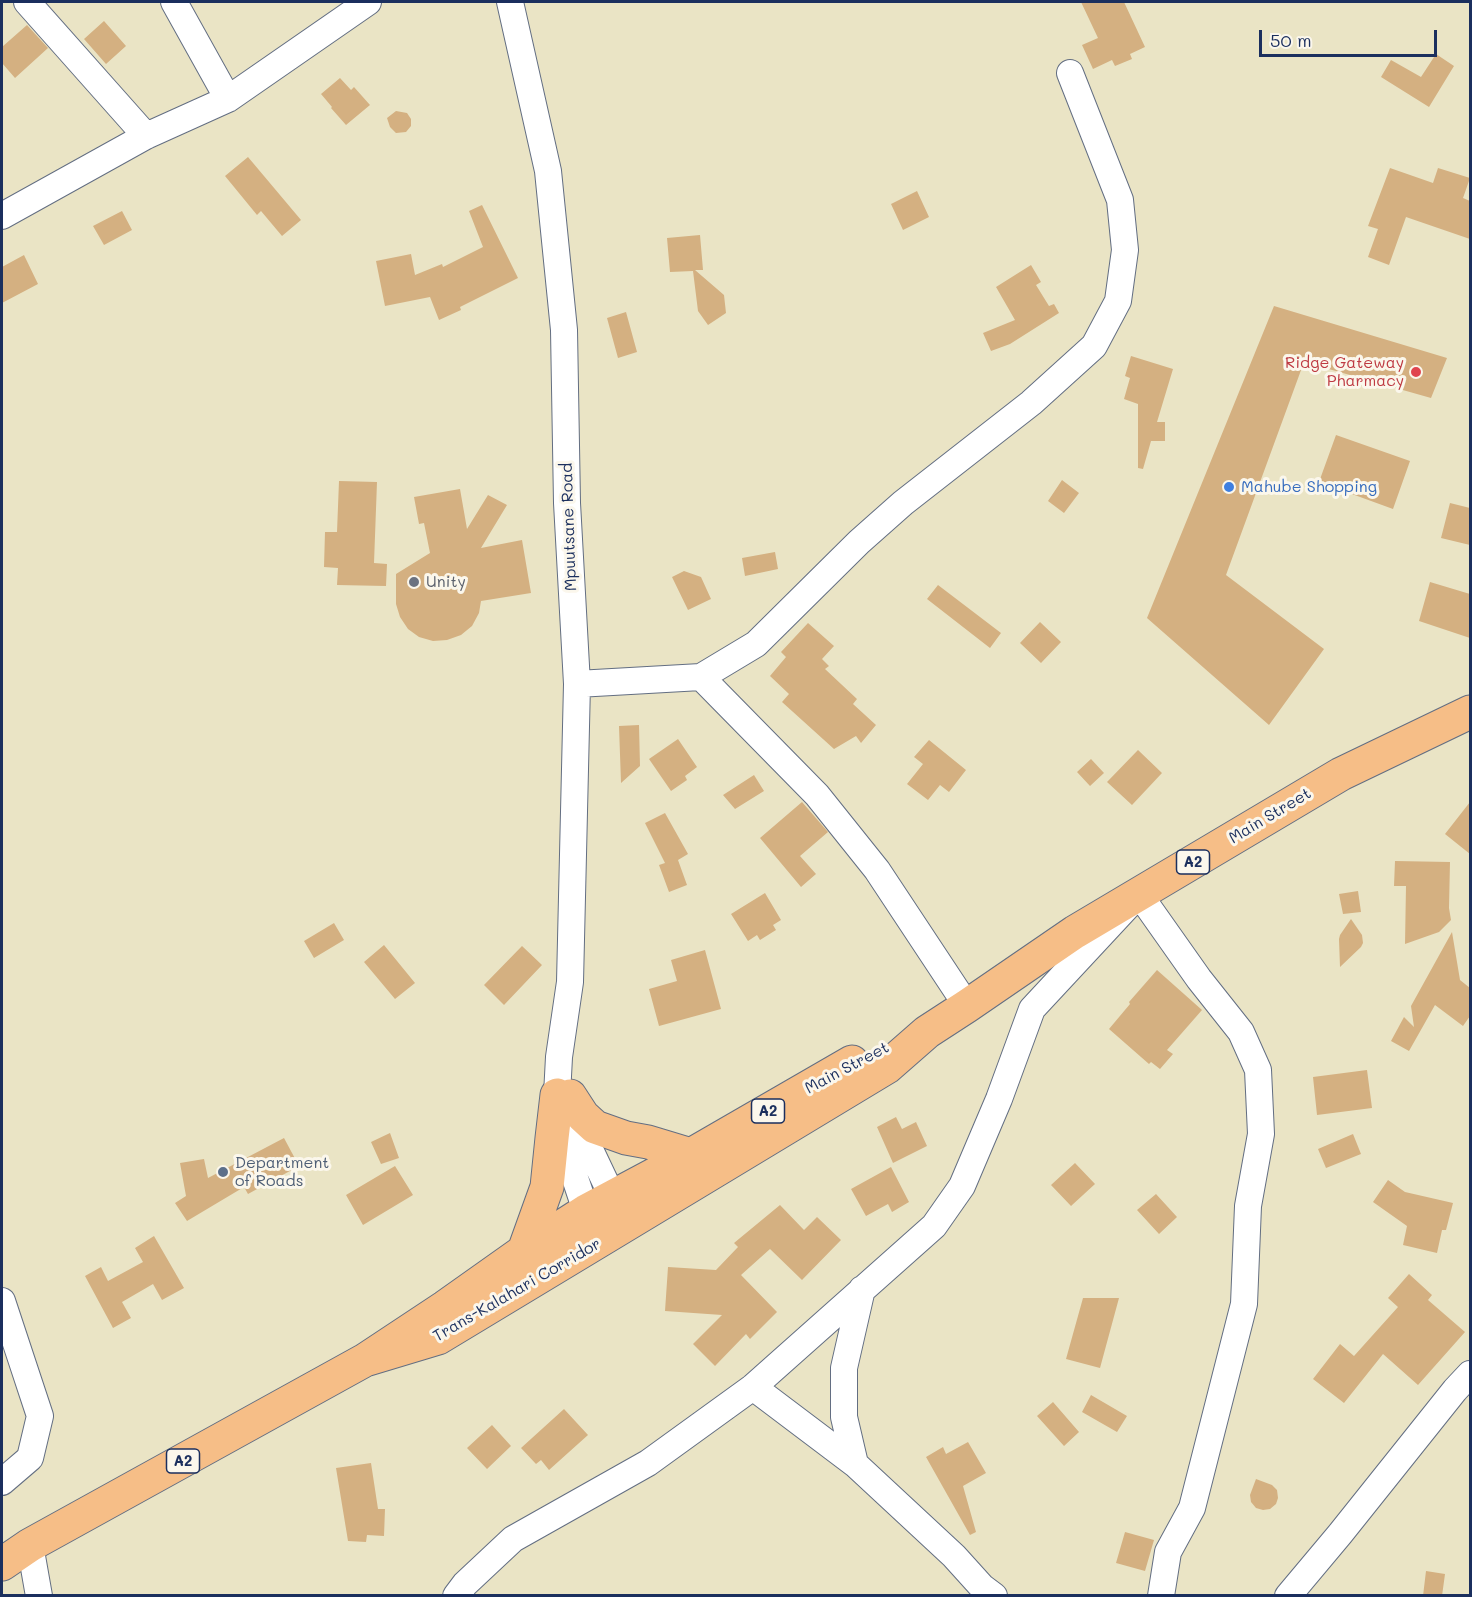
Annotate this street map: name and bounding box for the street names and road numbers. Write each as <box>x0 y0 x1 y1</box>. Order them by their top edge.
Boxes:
street label: Mpuutsane Road <box>557 462 581 592</box>
street label: Main Street <box>1225 784 1315 848</box>
road number: A2 <box>1176 850 1210 874</box>
street label: Main Street <box>802 1038 892 1098</box>
road number: A2 <box>752 1099 784 1123</box>
street label: Trans-Kalahari Corridor <box>430 1234 604 1346</box>
road number: A2 <box>166 1449 200 1473</box>

